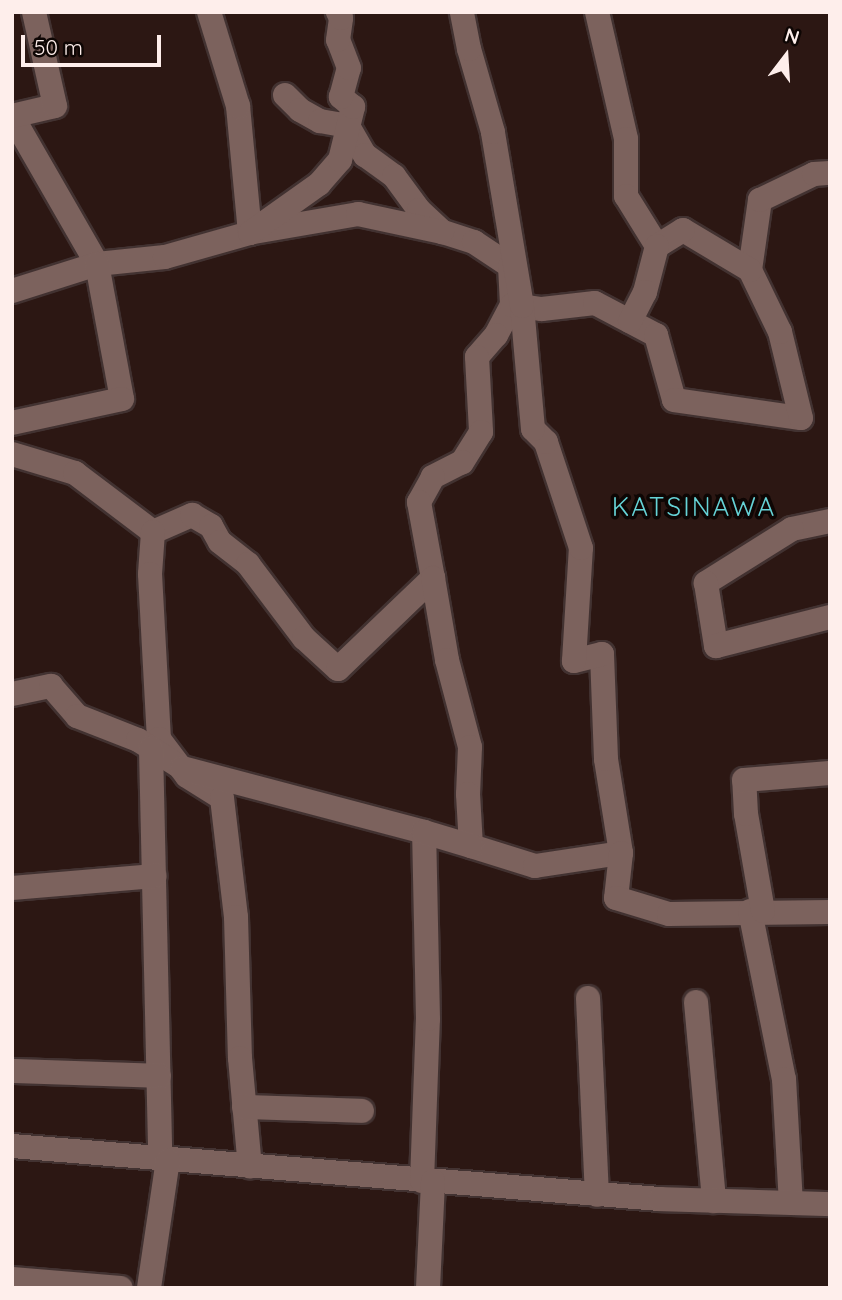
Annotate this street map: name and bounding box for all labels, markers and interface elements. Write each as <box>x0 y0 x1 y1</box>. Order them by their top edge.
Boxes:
scale bar <box>24 21 164 65</box>
north arrow <box>751 21 821 91</box>
text: N <box>782 22 802 49</box>
text: 50 m <box>34 34 83 60</box>
district label: KATSINAWA <box>613 491 775 523</box>

